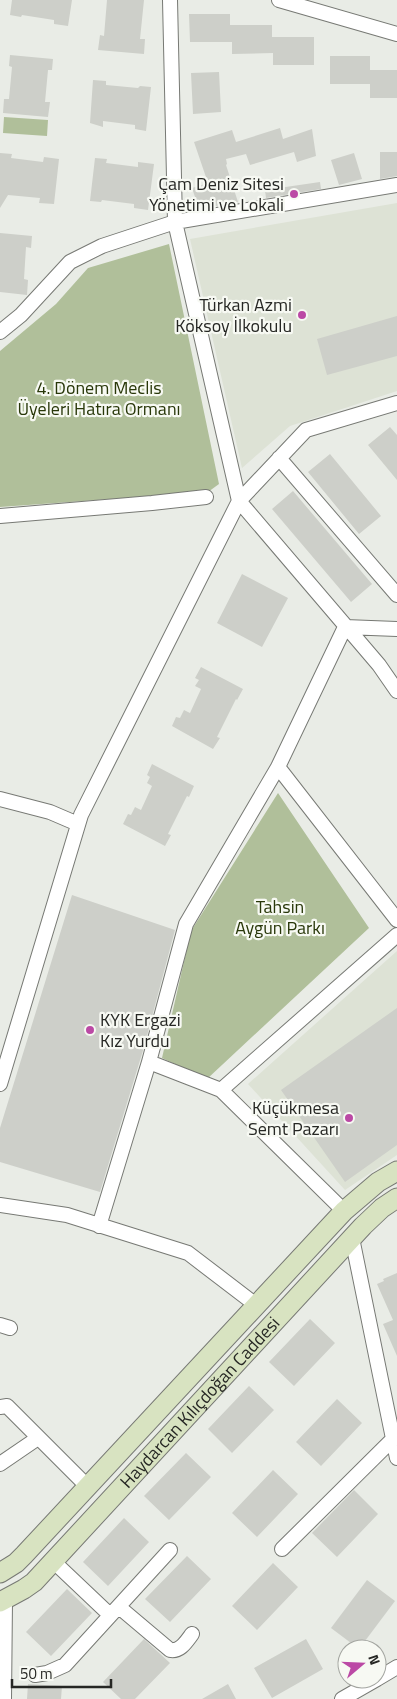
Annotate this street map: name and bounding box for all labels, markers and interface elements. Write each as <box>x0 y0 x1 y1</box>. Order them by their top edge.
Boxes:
place label: Çam Deniz Sitesi Yönetimi ve Lokali <box>149 170 284 218</box>
marker: Çam Deniz Sitesi Yönetimi ve Lokali <box>288 188 300 200</box>
place label: Türkan Azmi Köksoy İlkokulu <box>175 291 292 339</box>
marker: Türkan Azmi Köksoy İlkokulu <box>296 309 308 321</box>
park label: 4. Dönem Meclis Üyeleri Hatıra Ormanı <box>17 374 181 422</box>
park label: Tahsin Aygün Parkı <box>235 893 325 941</box>
place label: KYK Ergazi Kız Yurdu <box>100 1006 181 1054</box>
marker: KYK Ergazi Kız Yurdu <box>84 1024 96 1036</box>
place label: Küçükmesa Semt Pazarı <box>248 1094 339 1142</box>
marker: Küçükmesa Semt Pazarı <box>343 1112 355 1124</box>
street label: Haydarcan Kılıçdoğan Caddesi <box>113 1310 286 1494</box>
north arrow <box>337 1639 387 1689</box>
text: N <box>363 1652 386 1668</box>
scale bar <box>12 1656 111 1688</box>
text: 50 m <box>20 1662 53 1685</box>

